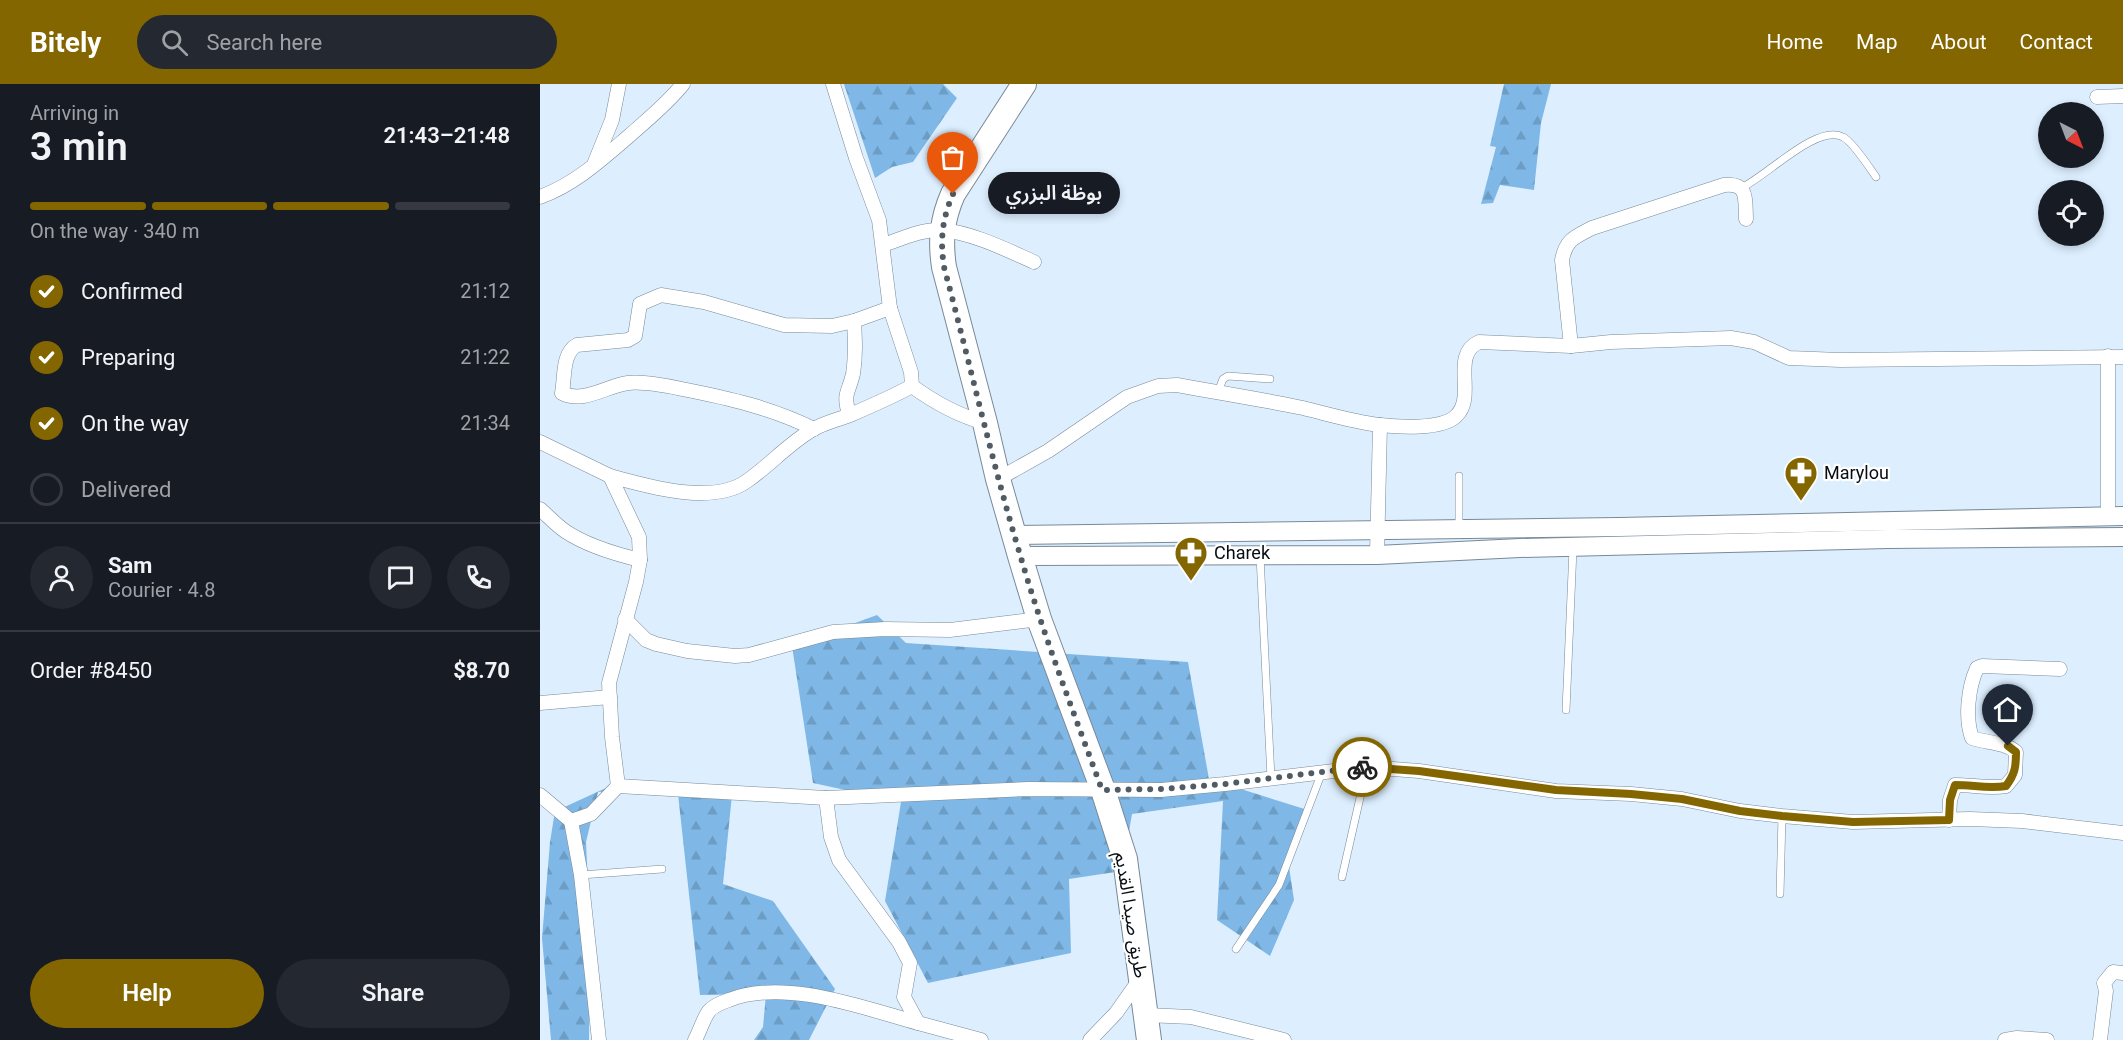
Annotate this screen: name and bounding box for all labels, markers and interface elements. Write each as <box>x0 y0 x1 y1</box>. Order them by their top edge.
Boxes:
search box <box>137 15 557 69</box>
text: Bitely <box>30 26 101 59</box>
icon: search <box>158 26 191 59</box>
text: Search here <box>206 30 322 55</box>
text: Home <box>1767 30 1823 54</box>
text: Map <box>1856 30 1898 54</box>
text: About <box>1931 30 1987 54</box>
text: Contact <box>2020 30 2093 54</box>
text: Arriving in <box>30 101 119 125</box>
north arrow <box>2038 102 2104 168</box>
map controls <box>2038 102 2104 246</box>
text: 21:43–21:48 <box>383 123 510 148</box>
text: 3 min <box>30 124 128 170</box>
pin <box>927 132 978 194</box>
icon: bag <box>936 141 969 174</box>
callout: بوظة البزري <box>989 173 1121 215</box>
button: locate <box>2038 180 2104 246</box>
text: بوظة البزري <box>1006 181 1102 205</box>
text: On the way · 340 m <box>30 219 199 243</box>
icon: check <box>30 275 63 308</box>
text: Confirmed <box>81 279 183 304</box>
text: 21:12 <box>460 279 510 303</box>
icon: check <box>30 341 63 374</box>
text: Preparing <box>81 345 175 370</box>
text: 21:22 <box>460 345 510 369</box>
icon: check <box>30 407 63 440</box>
text: On the way <box>81 411 189 436</box>
text: 21:34 <box>460 411 510 435</box>
pharmacy icon: Marylou <box>1783 455 1819 502</box>
place label: Marylou <box>1824 462 1889 483</box>
text: Delivered <box>81 477 171 502</box>
pharmacy icon: Charek <box>1173 535 1209 582</box>
place label: Charek <box>1214 542 1271 563</box>
button: person <box>30 546 93 609</box>
button: chat <box>369 546 432 609</box>
button: phone <box>447 546 510 609</box>
text: Sam <box>108 553 152 578</box>
text: Courier · 4.8 <box>108 578 215 602</box>
text: Order #8450 <box>30 658 152 683</box>
text: $8.70 <box>453 658 510 683</box>
pin <box>1982 684 2033 746</box>
icon: home <box>1991 693 2024 726</box>
courier <box>1332 737 1392 797</box>
icon: bike <box>1346 751 1379 784</box>
street label: طريق صيدا القديم <box>1108 850 1152 980</box>
button: Help <box>30 959 264 1028</box>
button: Share <box>276 959 510 1028</box>

